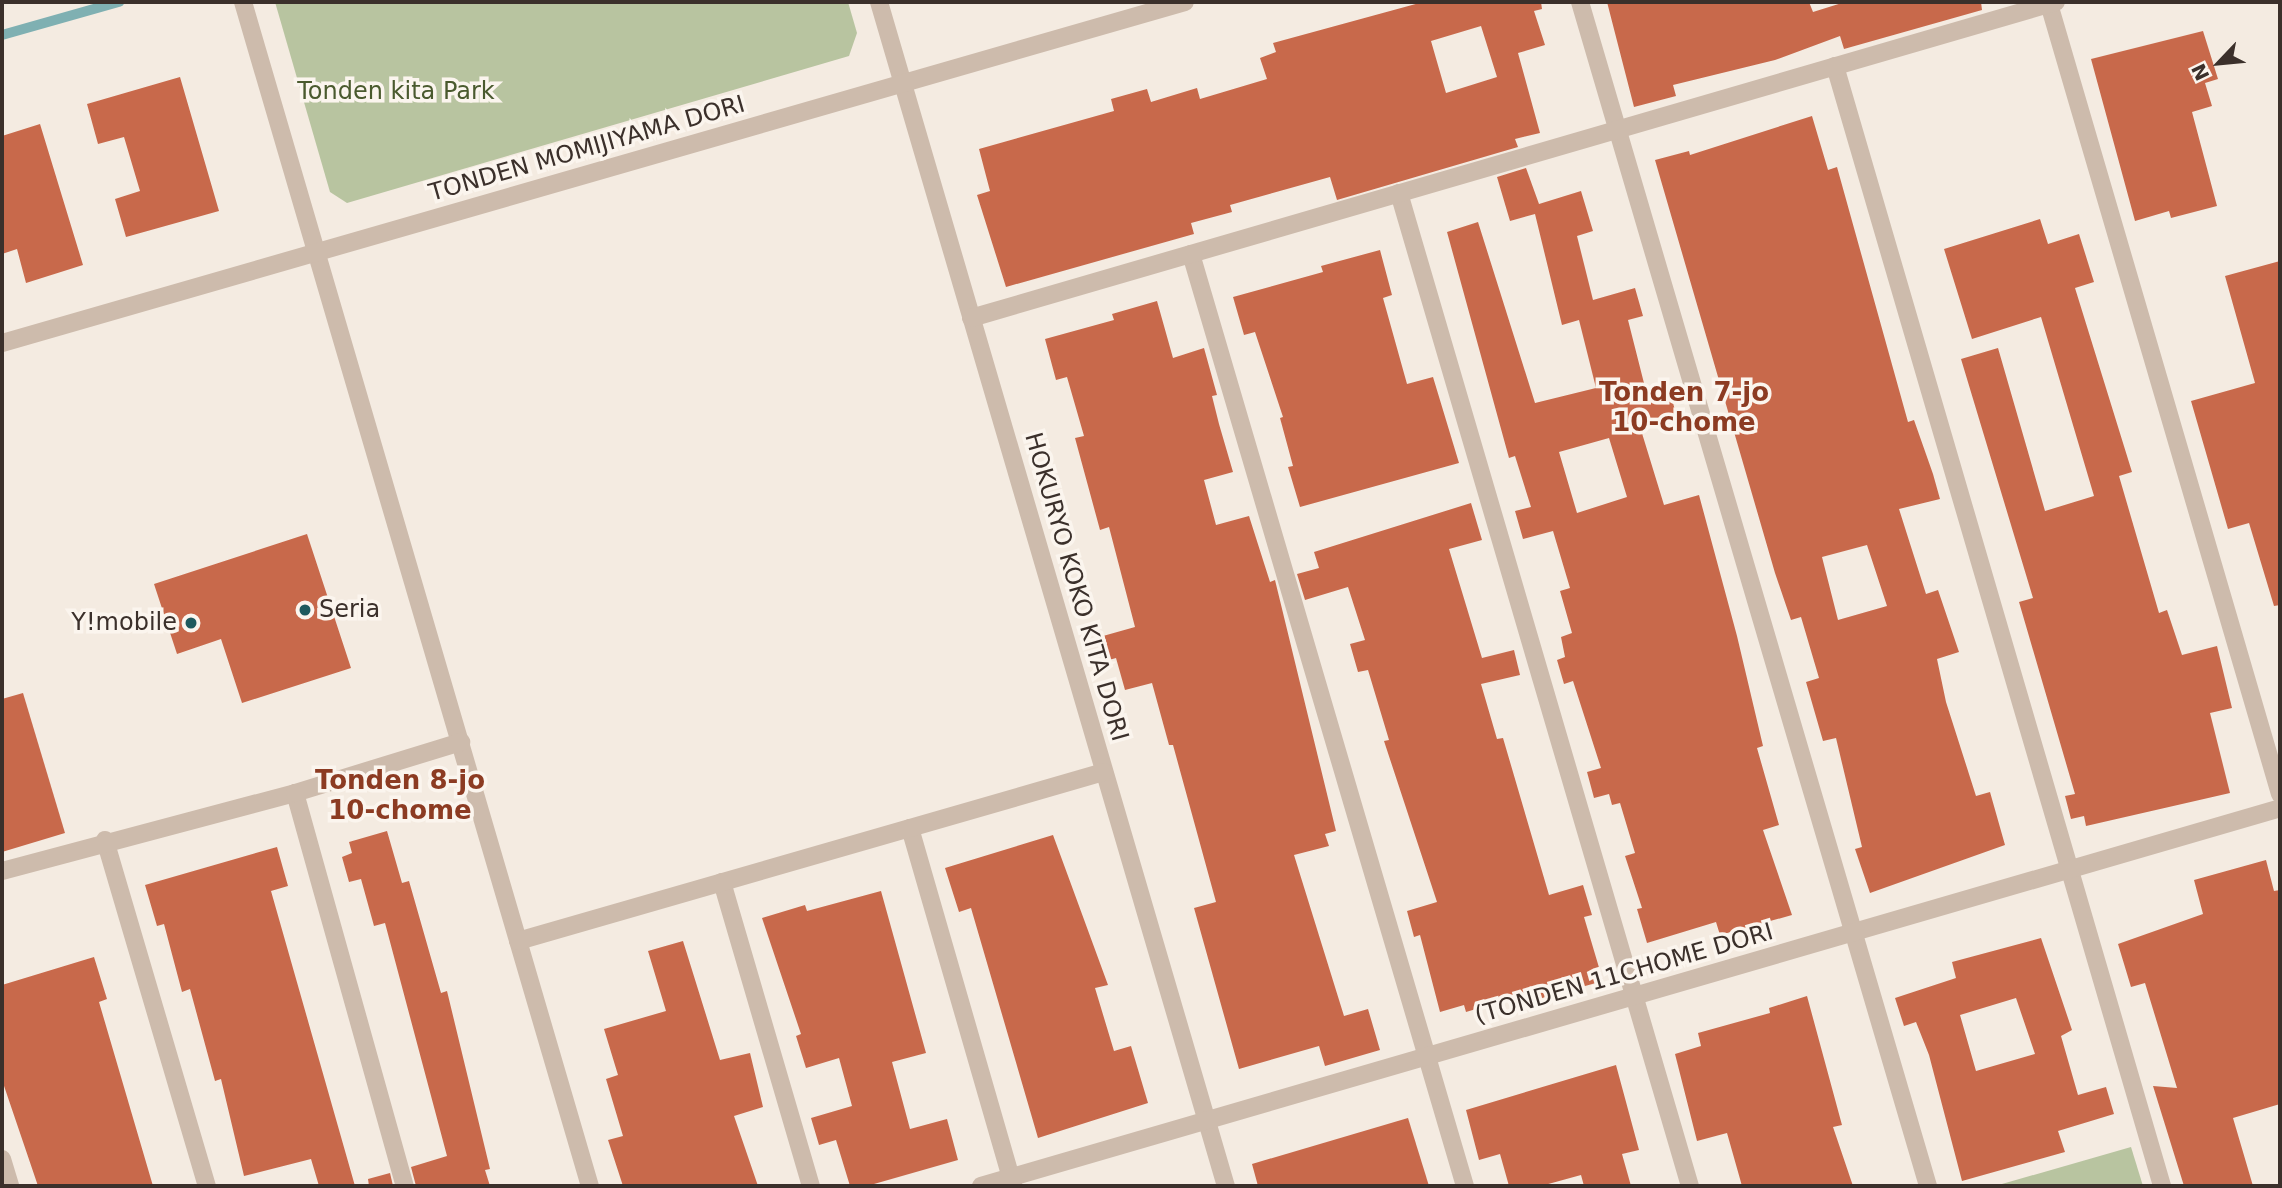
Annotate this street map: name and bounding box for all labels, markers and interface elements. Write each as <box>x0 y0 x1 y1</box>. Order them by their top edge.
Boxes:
north arrow <box>2184 28 2254 98</box>
text: N <box>2187 60 2213 84</box>
park label: Tonden kita Park <box>297 78 495 106</box>
street label: TONDEN MOMIJIYAMA DORI <box>426 90 748 208</box>
district label: Tonden 7-jo 10-chome <box>1599 377 1769 438</box>
street label: HOKURYO KOKO KITA DORI <box>1018 429 1134 745</box>
place label: Seria <box>319 596 380 624</box>
marker: Seria <box>297 602 313 618</box>
place label: Y!mobile <box>71 609 177 637</box>
marker: Y!mobile <box>183 615 199 631</box>
district label: Tonden 8-jo 10-chome <box>315 765 485 826</box>
street label: (TONDEN 11CHOME DORI <box>1472 918 1776 1030</box>

